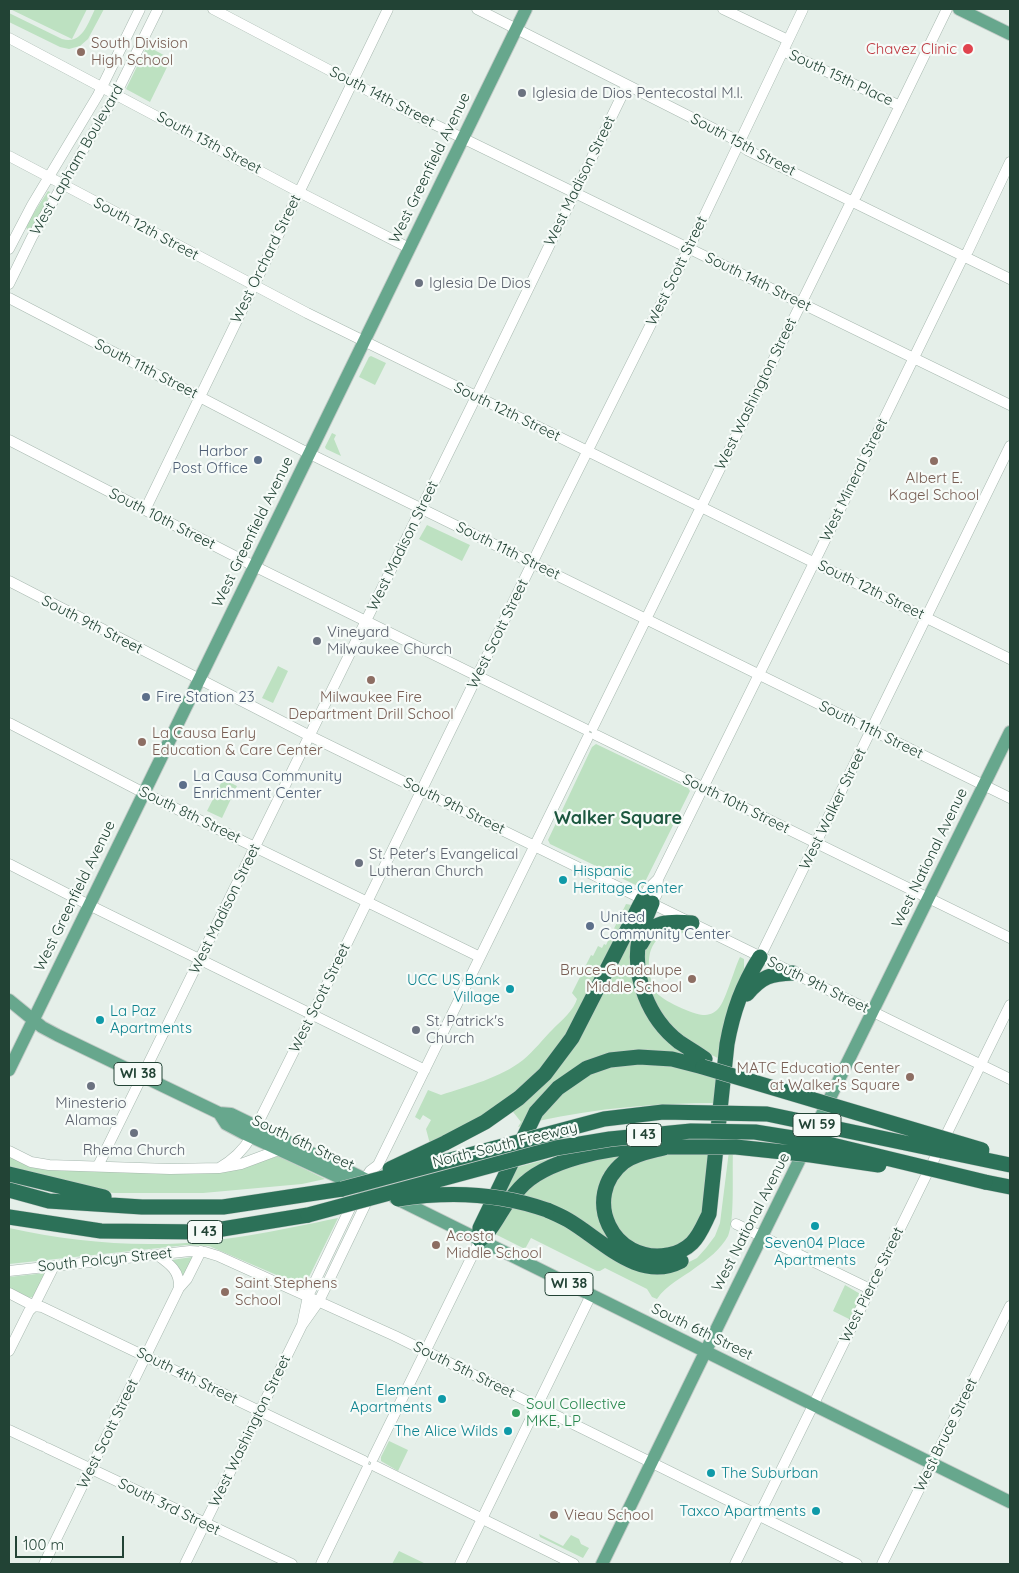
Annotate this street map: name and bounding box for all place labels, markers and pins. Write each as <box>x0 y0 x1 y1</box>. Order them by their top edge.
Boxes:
place label: South Division High School <box>91 34 188 69</box>
place label: Chavez Clinic <box>866 40 957 58</box>
marker: Chavez Clinic <box>961 42 975 56</box>
marker: South Division High School <box>75 46 87 58</box>
place label: Iglesia de Dios Pentecostal M.I. <box>532 84 743 102</box>
marker: Iglesia de Dios Pentecostal M.I. <box>516 87 528 99</box>
place label: Iglesia De Dios <box>429 274 531 292</box>
marker: Iglesia De Dios <box>413 277 425 289</box>
place label: Harbor Post Office <box>172 442 248 477</box>
marker: Harbor Post Office <box>252 454 264 466</box>
marker: Albert E. Kagel School <box>928 455 940 467</box>
place label: Albert E. Kagel School <box>889 469 979 504</box>
place label: Vineyard Milwaukee Church <box>327 623 452 658</box>
marker: Vineyard Milwaukee Church <box>311 635 323 647</box>
marker: Milwaukee Fire Department Drill School <box>365 674 377 686</box>
place label: Fire Station 23 <box>156 688 255 706</box>
place label: Milwaukee Fire Department Drill School <box>288 688 454 723</box>
marker: Fire Station 23 <box>140 691 152 703</box>
place label: La Causa Early Education & Care Center <box>152 724 323 759</box>
marker: La Causa Early Education & Care Center <box>136 736 148 748</box>
place label: La Causa Community Enrichment Center <box>193 767 342 802</box>
marker: La Causa Community Enrichment Center <box>177 779 189 791</box>
place label: St. Peter's Evangelical Lutheran Church <box>369 845 518 880</box>
marker: St. Peter's Evangelical Lutheran Church <box>353 857 365 869</box>
place label: Hispanic Heritage Center <box>573 862 683 897</box>
marker: Hispanic Heritage Center <box>557 874 569 886</box>
place label: United Community Center <box>600 908 731 943</box>
marker: United Community Center <box>584 920 596 932</box>
place label: Bruce-Guadalupe Middle School <box>560 961 682 996</box>
place label: UCC US Bank Village <box>407 971 500 1006</box>
marker: Bruce-Guadalupe Middle School <box>686 973 698 985</box>
marker: UCC US Bank Village <box>504 983 516 995</box>
place label: La Paz Apartments <box>110 1002 192 1037</box>
place label: St. Patrick's Church <box>426 1012 504 1047</box>
marker: La Paz Apartments <box>94 1014 106 1026</box>
marker: St. Patrick's Church <box>410 1024 422 1036</box>
place label: MATC Education Center at Walker's Square <box>737 1059 900 1094</box>
marker: MATC Education Center at Walker's Square <box>904 1071 916 1083</box>
marker: Minesterio Alamas <box>85 1080 97 1092</box>
place label: Minesterio Alamas <box>55 1094 127 1129</box>
marker: Rhema Church <box>128 1127 140 1139</box>
place label: Rhema Church <box>83 1141 185 1159</box>
marker: Seven04 Place Apartments <box>809 1220 821 1232</box>
place label: Acosta Middle School <box>446 1227 542 1262</box>
place label: Seven04 Place Apartments <box>765 1234 865 1269</box>
marker: Acosta Middle School <box>430 1239 442 1251</box>
place label: Saint Stephens School <box>235 1274 337 1309</box>
marker: Saint Stephens School <box>219 1286 231 1298</box>
place label: Element Apartments <box>350 1381 432 1416</box>
marker: Element Apartments <box>436 1393 448 1405</box>
place label: Soul Collective MKE, LP <box>526 1395 626 1430</box>
marker: Soul Collective MKE, LP <box>510 1407 522 1419</box>
place label: The Alice Wilds <box>394 1422 498 1440</box>
marker: The Alice Wilds <box>502 1425 514 1437</box>
place label: The Suburban <box>721 1464 818 1482</box>
marker: The Suburban <box>705 1467 717 1479</box>
place label: Taxco Apartments <box>679 1502 806 1520</box>
marker: Taxco Apartments <box>810 1505 822 1517</box>
place label: Vieau School <box>564 1506 654 1524</box>
marker: Vieau School <box>548 1509 560 1521</box>

